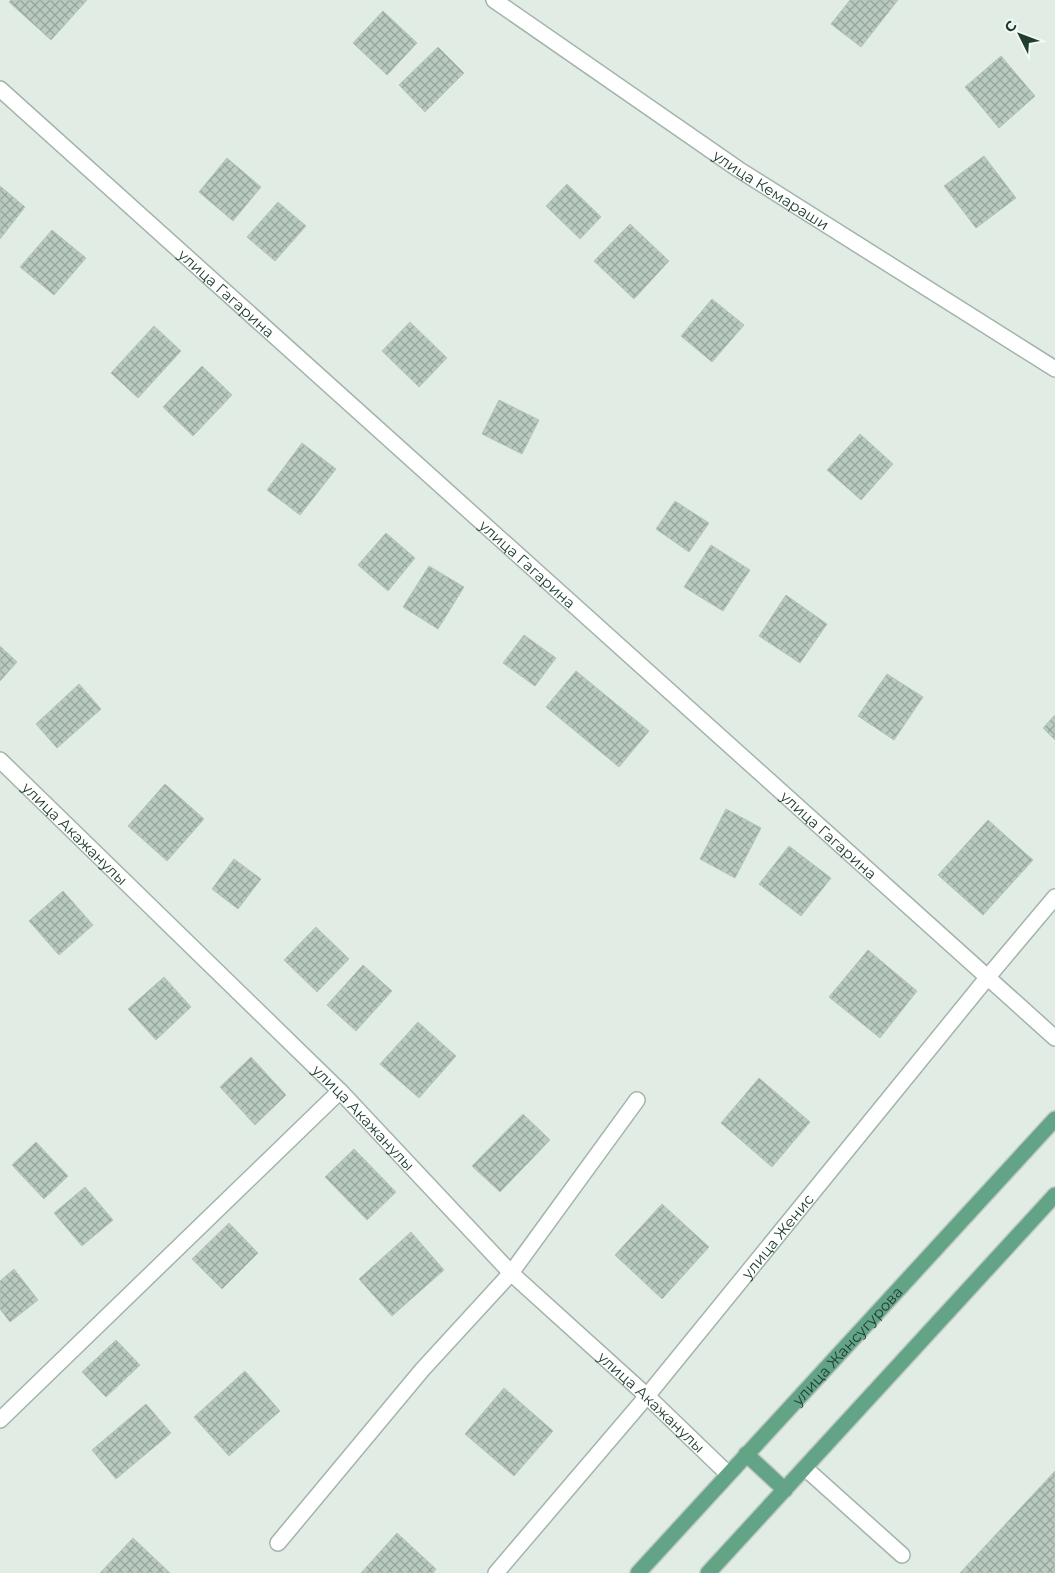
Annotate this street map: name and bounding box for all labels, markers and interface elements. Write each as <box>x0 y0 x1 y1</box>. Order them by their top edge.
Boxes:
north arrow <box>995 10 1045 60</box>
text: С <box>1000 16 1020 36</box>
street label: улица Кемараши <box>709 145 833 234</box>
street label: улица Гагарина <box>174 244 279 341</box>
street label: улица Гагарина <box>475 515 580 612</box>
street label: улица Акажанулы <box>18 777 132 889</box>
street label: улица Гагарина <box>776 786 881 883</box>
street label: улица Акажанулы <box>308 1060 419 1174</box>
street label: улица Женис <box>736 1190 817 1283</box>
street label: улица Жансугурова <box>787 1282 906 1410</box>
street label: улица Акажанулы <box>594 1346 709 1456</box>

